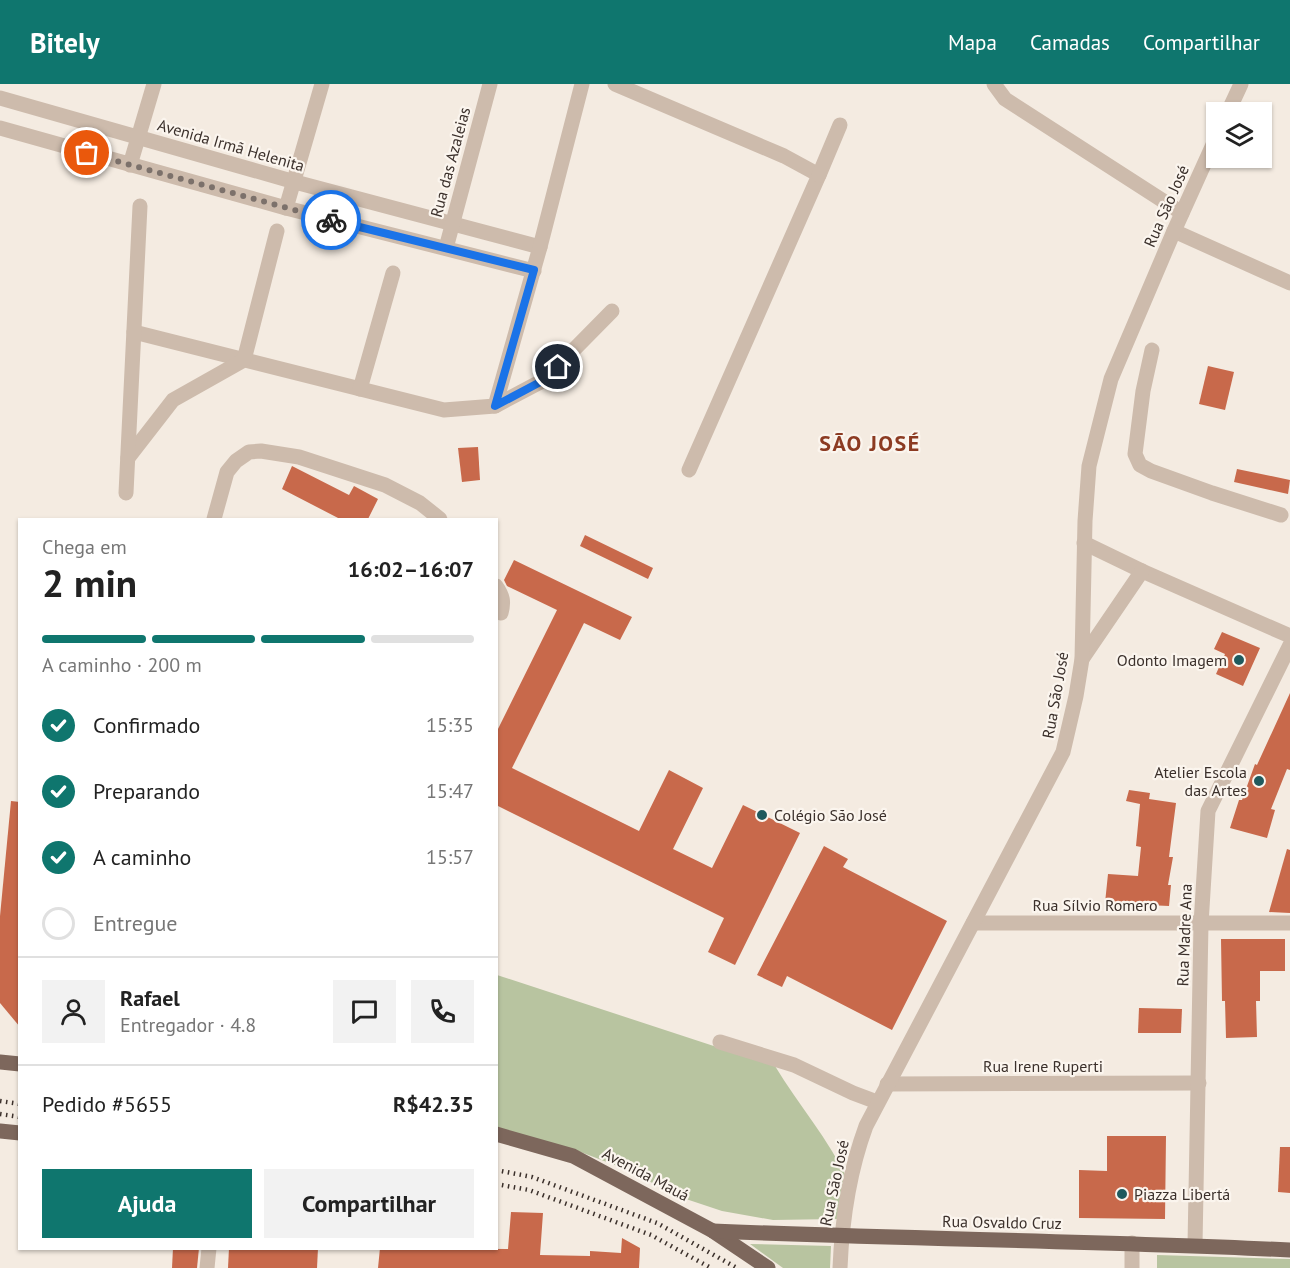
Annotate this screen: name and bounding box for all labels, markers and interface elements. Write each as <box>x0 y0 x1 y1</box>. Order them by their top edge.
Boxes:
text: Bitely <box>30 24 100 61</box>
text: Mapa <box>948 29 997 56</box>
text: Camadas <box>1030 29 1110 56</box>
text: Compartilhar <box>1143 29 1260 56</box>
map controls <box>1206 102 1272 168</box>
button: layers <box>1206 102 1272 168</box>
street label: Rua das Azaleias <box>426 105 474 219</box>
street label: Avenida Irmã Helenita <box>155 114 307 176</box>
pin <box>61 127 112 178</box>
icon: bag <box>70 136 103 169</box>
street label: Rua São José <box>1139 162 1193 250</box>
courier <box>301 190 361 250</box>
icon: bike <box>315 204 348 237</box>
pin <box>532 341 583 392</box>
icon: home <box>541 350 574 383</box>
district label: SÃO JOSÉ <box>819 429 921 457</box>
text: Chega em <box>42 534 127 560</box>
text: 16:02–16:07 <box>348 555 474 583</box>
text: 2 min <box>42 557 137 608</box>
street label: Rua São José <box>1038 650 1072 740</box>
place label: Odonto Imagem <box>1117 650 1227 670</box>
text: A caminho · 200 m <box>42 652 202 678</box>
marker: Odonto Imagem <box>1232 653 1246 667</box>
icon: check <box>42 709 75 742</box>
text: Confirmado <box>93 711 200 739</box>
text: 15:35 <box>426 712 474 738</box>
place label: Atelier Escola das Artes <box>1154 762 1247 800</box>
marker: Atelier Escola das Artes <box>1252 774 1266 788</box>
icon: check <box>42 775 75 808</box>
text: Preparando <box>93 777 200 805</box>
text: 15:47 <box>426 778 474 804</box>
place label: Colégio São José <box>774 805 887 825</box>
marker: Colégio São José <box>755 808 769 822</box>
icon: check <box>42 841 75 874</box>
text: A caminho <box>93 843 191 871</box>
text: 15:57 <box>426 844 474 870</box>
street label: Rua Madre Ana <box>1172 883 1196 987</box>
street label: Rua Sílvio Romero <box>1033 895 1157 915</box>
text: Entregue <box>93 909 178 937</box>
button: person <box>42 980 105 1043</box>
button: chat <box>333 980 396 1043</box>
button: phone <box>411 980 474 1043</box>
text: Rafael <box>120 984 180 1012</box>
text: Entregador · 4.8 <box>120 1012 256 1038</box>
street label: Rua Irene Ruperti <box>983 1056 1103 1076</box>
text: Pedido #5655 <box>42 1090 172 1118</box>
text: R$42.35 <box>393 1090 474 1118</box>
street label: Rua São José <box>815 1138 853 1228</box>
street label: Avenida Mauá <box>599 1143 693 1205</box>
button: Ajuda <box>42 1169 252 1238</box>
button: Compartilhar <box>264 1169 474 1238</box>
place label: Piazza Libertá <box>1134 1184 1230 1204</box>
marker: Piazza Libertá <box>1115 1187 1129 1201</box>
street label: Rua Osvaldo Cruz <box>942 1211 1062 1233</box>

